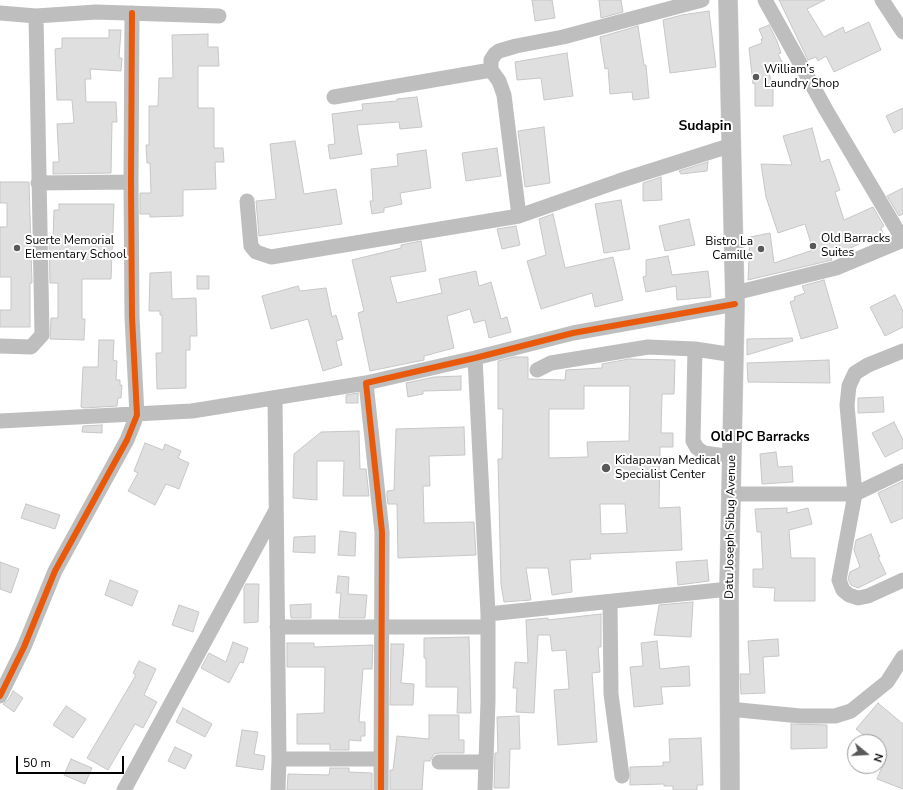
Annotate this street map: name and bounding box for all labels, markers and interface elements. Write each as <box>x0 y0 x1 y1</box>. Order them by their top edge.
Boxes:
place label: William’s Laundry Shop <box>764 63 839 91</box>
marker: William’s Laundry Shop <box>751 72 761 82</box>
district label: Sudapin <box>678 119 732 135</box>
place label: Old Barracks Suites <box>821 232 890 260</box>
place label: Suerte Memorial Elementary School <box>25 234 126 262</box>
place label: Bistro La Camille <box>705 235 753 263</box>
marker: Old Barracks Suites <box>808 241 818 251</box>
marker: Suerte Memorial Elementary School <box>12 243 22 253</box>
marker: Bistro La Camille <box>756 244 766 254</box>
district label: Old PC Barracks <box>711 430 809 446</box>
place label: Kidapawan Medical Specialist Center <box>615 454 720 482</box>
street label: Datu Joseph Sibug Avenue <box>723 455 739 599</box>
marker: Kidapawan Medical Specialist Center <box>600 462 612 474</box>
north arrow <box>847 734 887 774</box>
scale bar <box>18 748 126 774</box>
text: N <box>870 751 886 764</box>
text: 50 m <box>23 755 51 771</box>

